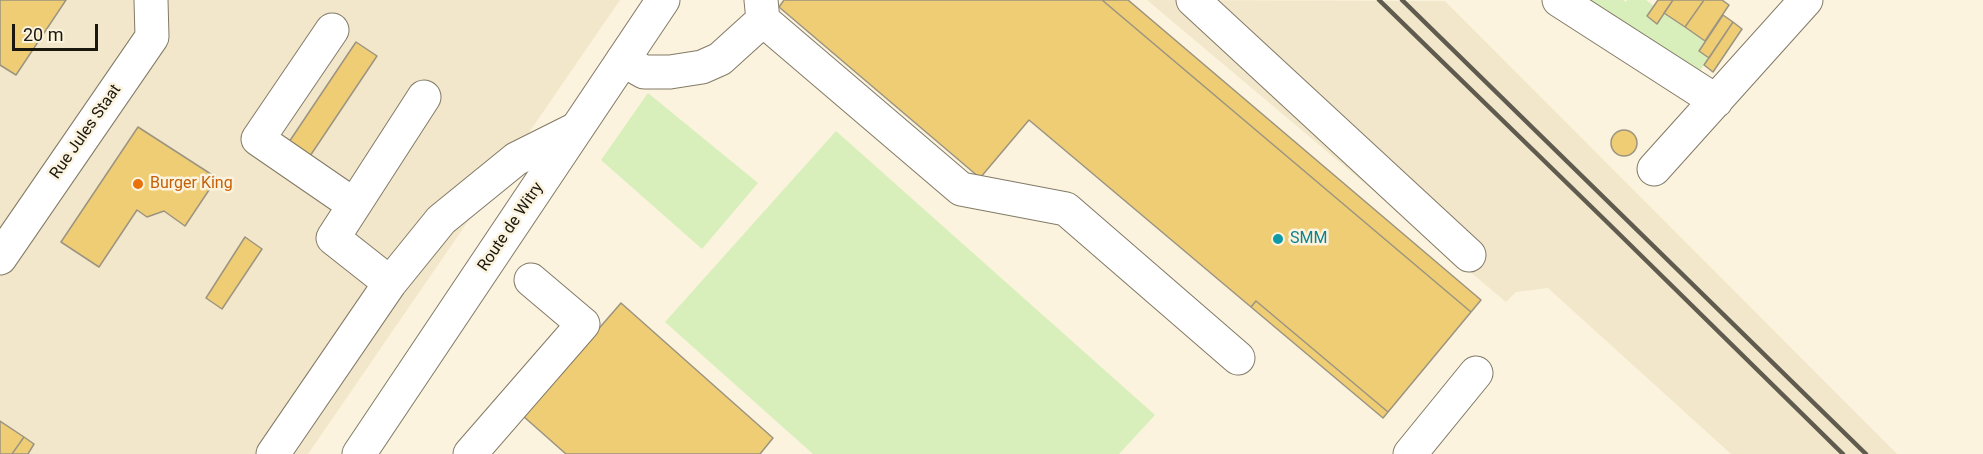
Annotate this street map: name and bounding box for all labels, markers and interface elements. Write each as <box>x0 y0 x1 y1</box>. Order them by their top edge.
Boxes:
scale bar <box>15 12 100 50</box>
text: 20 m <box>23 24 63 45</box>
street label: Rue Jules Staat <box>46 81 126 183</box>
place label: Burger King <box>150 174 233 194</box>
marker: Burger King <box>131 177 145 191</box>
street label: Route de Witry <box>474 179 548 275</box>
place label: SMM <box>1290 229 1327 249</box>
marker: SMM <box>1271 232 1285 246</box>

